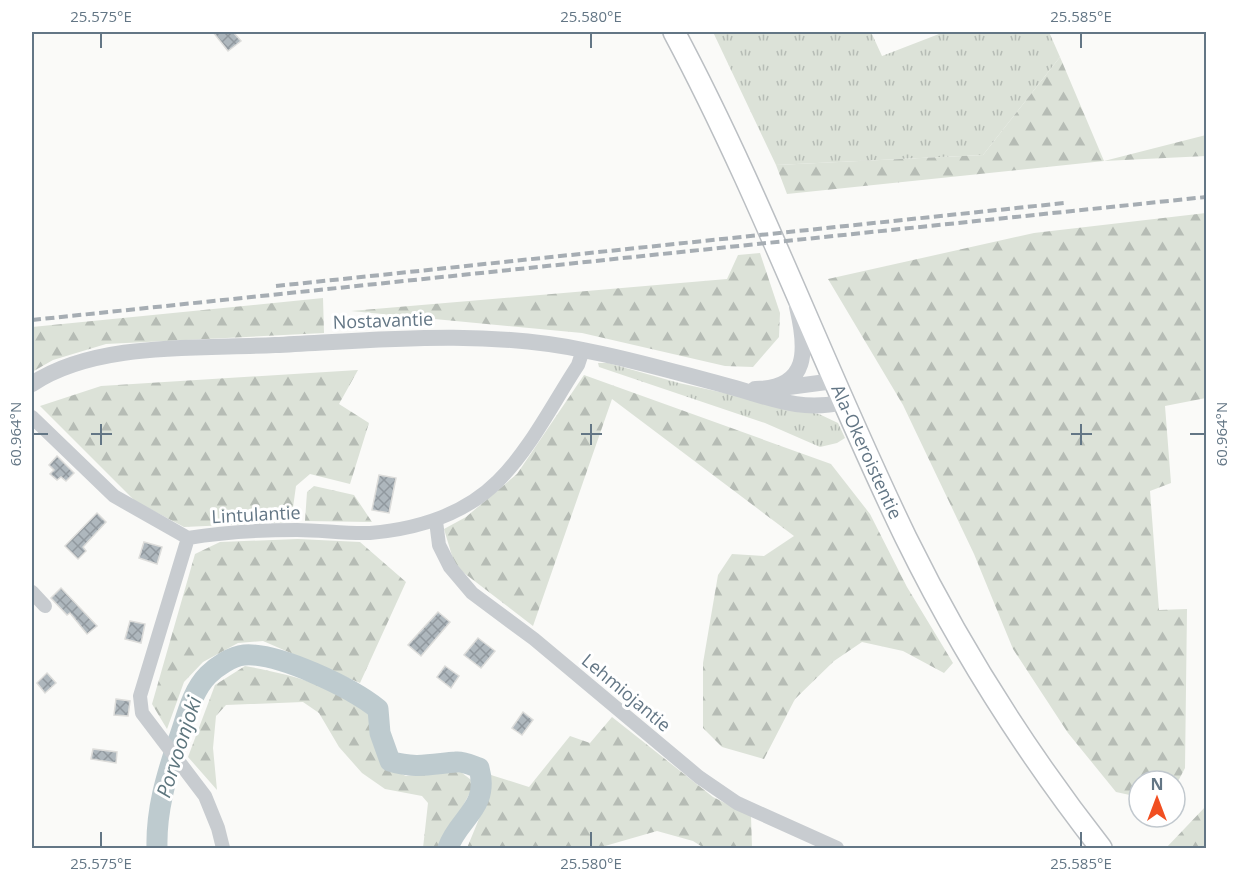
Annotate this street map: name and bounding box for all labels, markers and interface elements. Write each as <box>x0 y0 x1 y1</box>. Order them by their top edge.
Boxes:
text: 25.575°E <box>70 6 132 26</box>
text: 25.580°E <box>560 6 622 26</box>
text: 25.585°E <box>1050 6 1112 26</box>
street label: Nostavantie <box>332 306 434 334</box>
street label: Ala-Okeroistentie <box>826 380 908 523</box>
text: 60.964°N <box>5 402 25 466</box>
text: 60.964°N <box>1211 402 1231 466</box>
street label: Lintulantie <box>211 500 301 528</box>
street label: Lehmiojantie <box>577 648 676 737</box>
water label: Porvoonjoki <box>149 692 208 801</box>
north arrow <box>1127 769 1187 829</box>
text: N <box>1150 773 1164 795</box>
text: 25.575°E <box>70 853 132 873</box>
text: 25.580°E <box>560 853 622 873</box>
text: 25.585°E <box>1050 853 1112 873</box>

